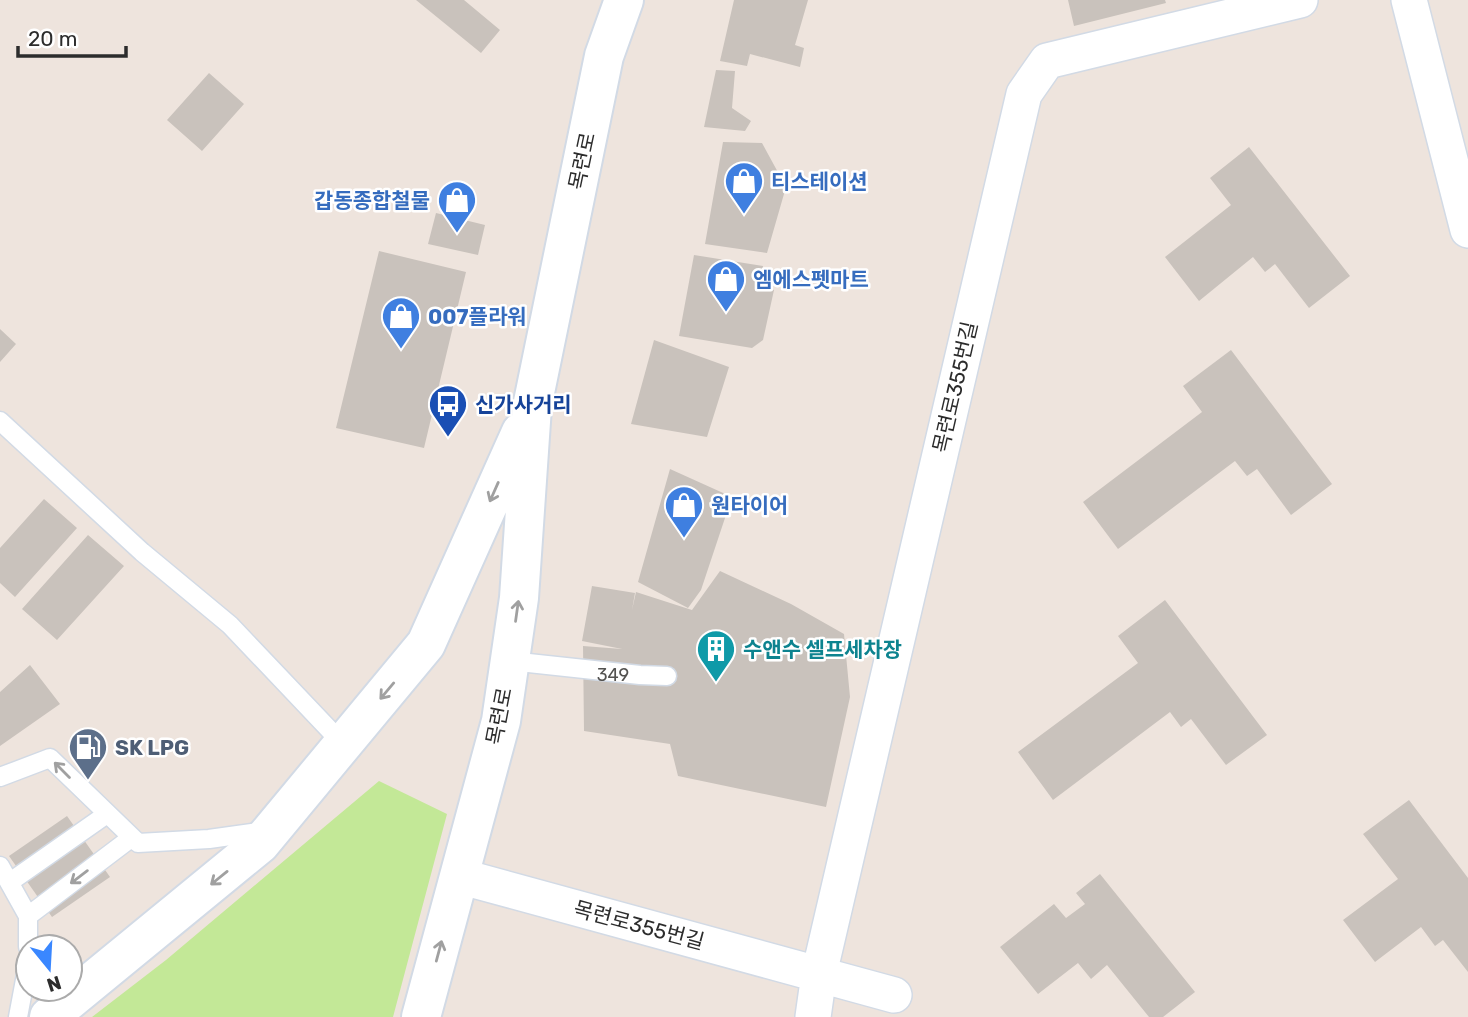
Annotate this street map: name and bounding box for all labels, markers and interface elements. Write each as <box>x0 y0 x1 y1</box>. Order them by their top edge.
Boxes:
scale bar <box>18 14 126 58</box>
text: 20 m <box>28 26 77 51</box>
street label: 목련로 <box>564 130 600 192</box>
shop icon: 티스테이션 <box>723 160 765 215</box>
place label: 티스테이션 <box>771 169 868 194</box>
shop icon: 갑동종합철물 <box>436 179 478 234</box>
place label: 갑동종합철물 <box>314 188 430 213</box>
shop icon: 엠에스펫마트 <box>705 258 747 313</box>
place label: 엠에스펫마트 <box>753 267 869 292</box>
shop icon: 007플라워 <box>380 295 422 350</box>
place label: 007플라워 <box>428 304 527 329</box>
street label: 목련로355번길 <box>928 319 982 455</box>
bus stop icon: 신가사거리 <box>427 383 469 438</box>
place label: 신가사거리 <box>475 392 572 417</box>
one-way arrow <box>487 481 500 502</box>
shop icon: 원타이어 <box>663 484 705 539</box>
place label: 원타이어 <box>711 493 788 518</box>
one-way arrow <box>511 600 524 622</box>
building icon: 수앤수 셀프세차장 <box>695 628 737 683</box>
place label: 수앤수 셀프세차장 <box>743 637 902 662</box>
house number: 349 <box>597 664 629 686</box>
one-way arrow <box>379 682 395 700</box>
street label: 목련로 <box>481 685 517 747</box>
fuel station icon: SK LPG <box>67 726 109 781</box>
place label: SK LPG <box>115 735 189 760</box>
one-way arrow <box>54 761 71 778</box>
one-way arrow <box>71 869 89 884</box>
one-way arrow <box>210 870 228 885</box>
street label: 목련로355번길 <box>571 896 707 954</box>
north arrow <box>14 933 84 1003</box>
one-way arrow <box>433 940 446 962</box>
text: N <box>44 971 64 997</box>

